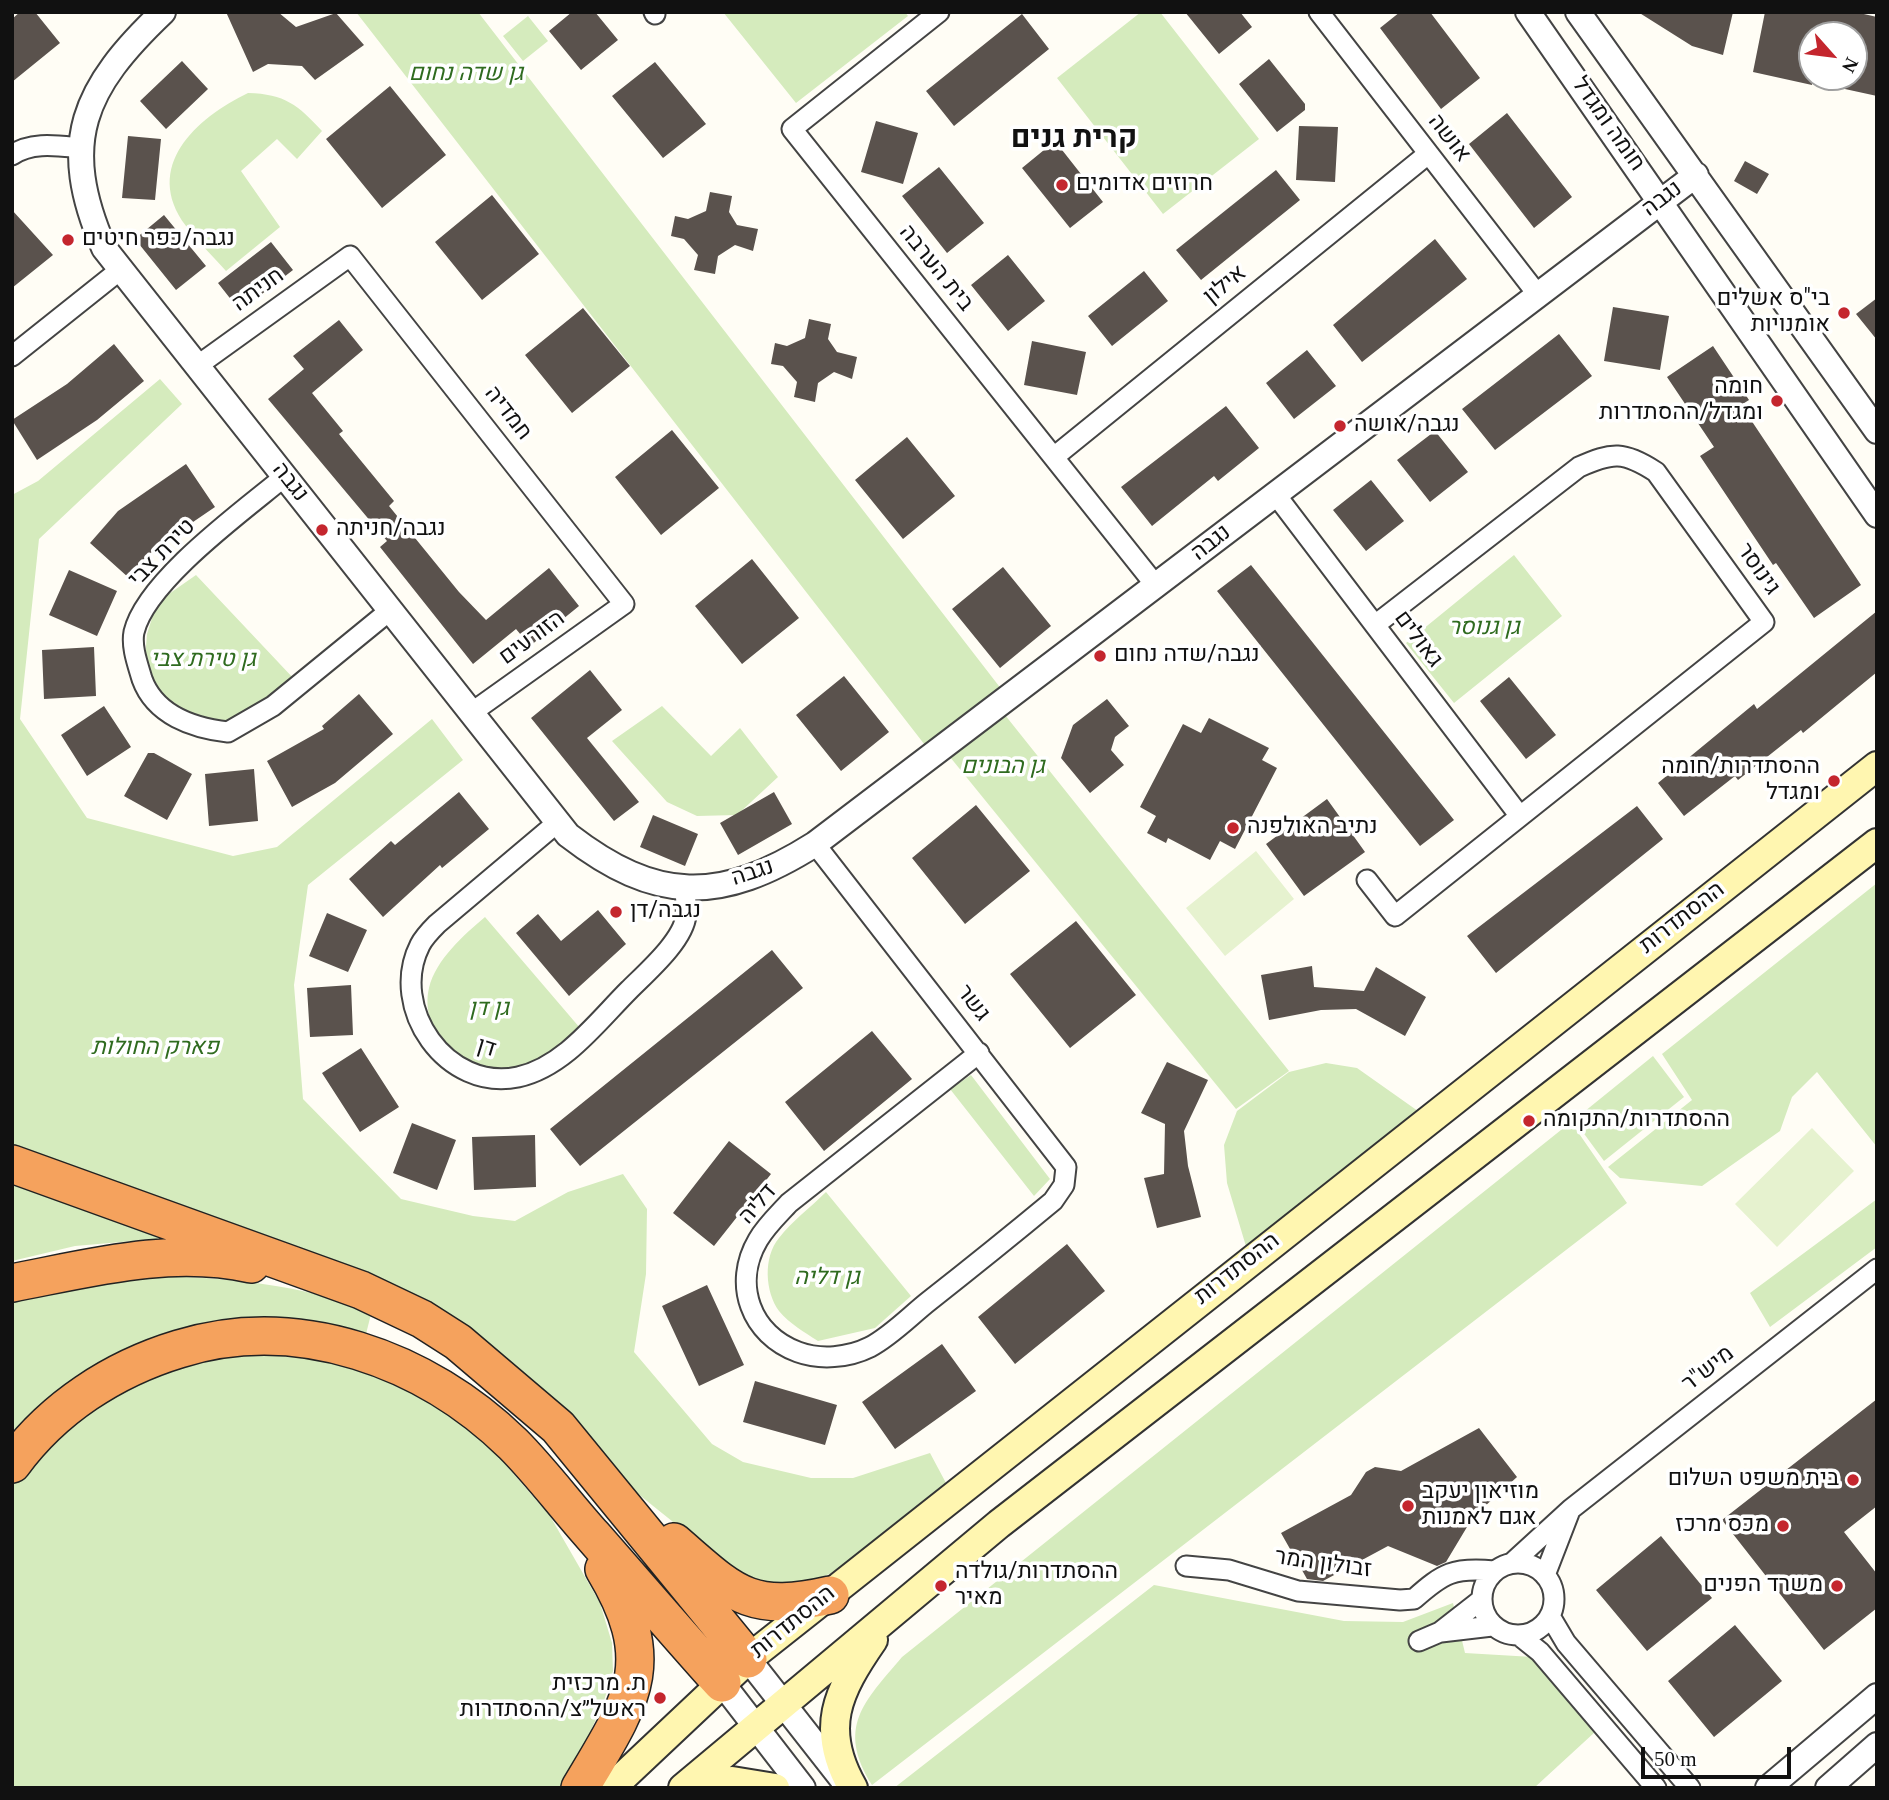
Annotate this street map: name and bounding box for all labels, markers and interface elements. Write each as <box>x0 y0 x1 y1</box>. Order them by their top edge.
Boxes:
north arrow <box>1798 21 1868 91</box>
text: N <box>1838 54 1863 76</box>
park label: גן שדה נחום <box>409 61 523 89</box>
street label: חומה ומגדל <box>1565 73 1649 177</box>
street label: אושה <box>1421 109 1475 169</box>
district label: קרית גנים <box>1011 123 1137 159</box>
place label: חרוזים אדומים <box>1076 171 1213 199</box>
street label: נגבה <box>1638 176 1688 224</box>
marker: חרוזים אדומים <box>1054 177 1070 193</box>
street label: בית הערבה <box>892 220 978 318</box>
place label: נגבה/כפר חיטים <box>82 226 235 254</box>
marker: נגבה/כפר חיטים <box>60 232 76 248</box>
street label: אילון <box>1199 261 1253 311</box>
street label: חניתה <box>228 263 290 319</box>
place label: בי"ס אשלים אומנויות <box>1717 286 1830 340</box>
marker: בי"ס אשלים אומנויות <box>1836 305 1852 321</box>
place label: חומה ומגדל/ההסתדרות <box>1599 374 1763 428</box>
street label: חמדיה <box>477 381 537 447</box>
marker: חומה ומגדל/ההסתדרות <box>1769 393 1785 409</box>
place label: נגבה/אושה <box>1354 412 1460 440</box>
marker: נגבה/אושה <box>1332 418 1348 434</box>
street label: נגבה <box>265 458 313 508</box>
street label: טירת צבי <box>124 514 202 594</box>
place label: נגבה/חניתה <box>336 516 445 544</box>
street label: נגבה <box>1187 520 1237 568</box>
marker: נגבה/חניתה <box>314 522 330 538</box>
street label: גינוסר <box>1729 539 1785 601</box>
street label: הזורעים <box>495 606 571 672</box>
street label: גאולים <box>1387 606 1447 674</box>
park label: גן גנוסר <box>1448 615 1520 643</box>
place label: נגבה/שדה נחום <box>1114 642 1260 670</box>
park label: גן טירת צבי <box>150 647 256 675</box>
marker: נגבה/שדה נחום <box>1092 648 1108 664</box>
park label: גן הבונים <box>961 754 1045 782</box>
place label: ההסתדרות/חומה ומגדל <box>1661 754 1820 808</box>
marker: ההסתדרות/חומה ומגדל <box>1826 773 1842 789</box>
place label: נתיב האולפנה <box>1247 814 1378 842</box>
marker: נתיב האולפנה <box>1225 820 1241 836</box>
street label: נגבה <box>728 854 778 894</box>
street label: ההסתדרות <box>1635 877 1731 961</box>
place label: נגבה/דן <box>630 898 701 926</box>
marker: נגבה/דן <box>608 904 624 920</box>
street label: גשר <box>949 980 995 1028</box>
park label: גן דן <box>469 996 509 1024</box>
street label: דן <box>473 1033 499 1065</box>
park label: פארק החולות <box>91 1035 219 1063</box>
place label: ההסתדרות/התקומה <box>1543 1107 1730 1135</box>
marker: ההסתדרות/התקומה <box>1521 1113 1537 1129</box>
street label: דליה <box>734 1179 784 1231</box>
street label: ההסתדרות <box>1190 1228 1286 1312</box>
park label: גן דליה <box>794 1265 860 1293</box>
street label: מיש"ר <box>1677 1341 1741 1399</box>
place label: בית משפט השלום <box>1668 1466 1839 1494</box>
marker: בית משפט השלום <box>1845 1472 1861 1488</box>
place label: מוזיאון יעקב אגם לאמנות <box>1422 1479 1539 1533</box>
marker: מוזיאון יעקב אגם לאמנות <box>1400 1498 1416 1514</box>
place label: מכס מרכז <box>1675 1512 1769 1540</box>
marker: מכס מרכז <box>1775 1518 1791 1534</box>
street label: זבולון המר <box>1273 1545 1373 1585</box>
place label: ההסתדרות/גולדה מאיר <box>955 1559 1118 1613</box>
place label: משרד הפנים <box>1703 1572 1823 1600</box>
marker: ההסתדרות/גולדה מאיר <box>933 1578 949 1594</box>
marker: משרד הפנים <box>1829 1578 1845 1594</box>
street label: ההסתדרות <box>746 1581 842 1665</box>
place label: ת. מרכזית ראשל״צ/ההסתדרות <box>460 1671 646 1725</box>
marker: ת. מרכזית ראשל״צ/ההסתדרות <box>652 1690 668 1706</box>
scale bar <box>1644 1734 1794 1778</box>
text: 50 m <box>1654 1747 1697 1771</box>

